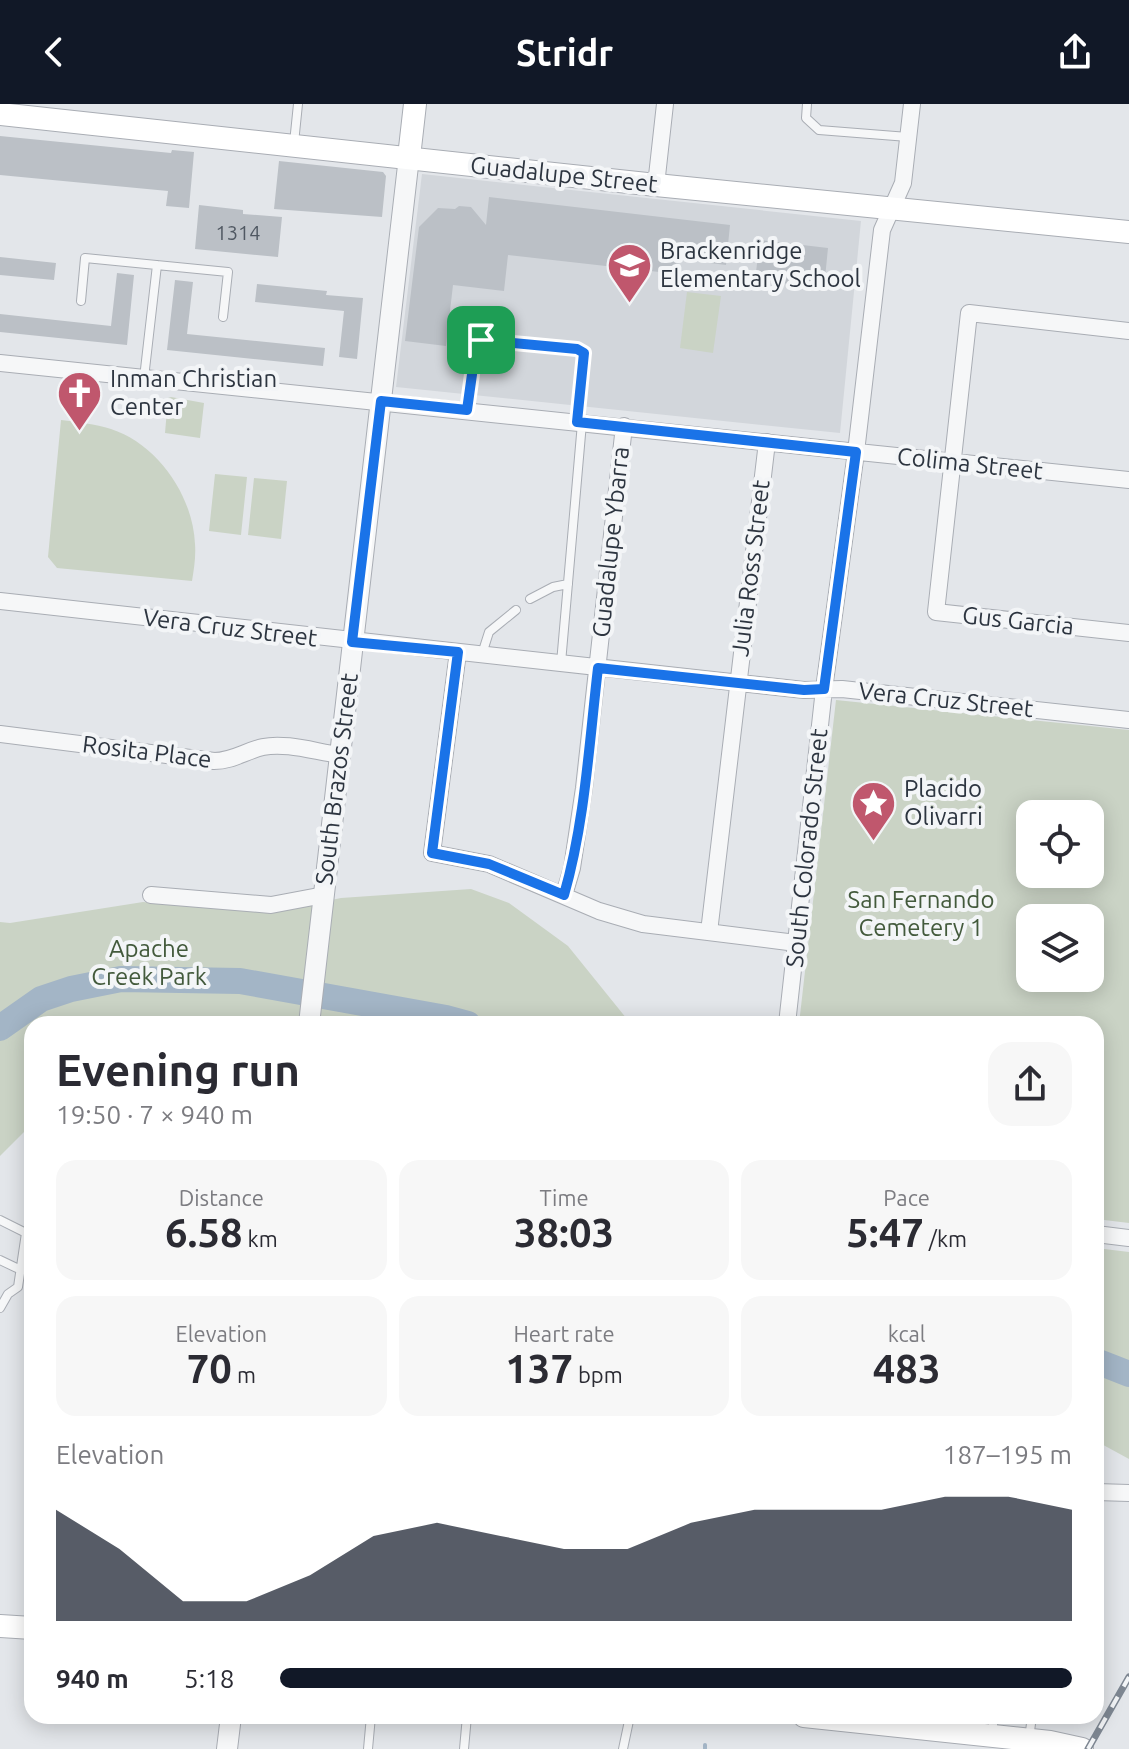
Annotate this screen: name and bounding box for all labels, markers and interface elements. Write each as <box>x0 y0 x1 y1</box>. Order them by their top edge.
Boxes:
icon: back <box>32 30 76 74</box>
icon: share <box>1053 30 1097 74</box>
text: Stridr <box>516 32 613 73</box>
street label: Guadalupe Street <box>469 151 660 198</box>
house number: 1314 <box>215 221 261 244</box>
place label: Brackenridge Elementary School <box>660 237 861 292</box>
school or university icon: Brackenridge Elementary School <box>605 241 653 304</box>
pin <box>447 306 515 374</box>
icon: arrive <box>459 318 503 362</box>
place label: Inman Christian Center <box>110 365 277 420</box>
church icon: Inman Christian Center <box>55 369 103 432</box>
street label: Colima Street <box>896 442 1045 485</box>
street label: Guadalupe Ybarra <box>587 445 634 639</box>
street label: Julia Ross Street <box>726 478 775 658</box>
street label: Gus Garcia <box>961 601 1075 640</box>
street label: Vera Cruz Street <box>141 603 319 652</box>
street label: South Brazos Street <box>310 671 363 886</box>
street label: Vera Cruz Street <box>857 677 1035 722</box>
street label: South Colorado Street <box>781 727 833 969</box>
street label: Rosita Place <box>81 730 213 773</box>
place label: Placido Olivarri <box>904 775 983 830</box>
place icon: Placido Olivarri <box>849 779 897 842</box>
map controls <box>1016 800 1104 992</box>
button: locate <box>1016 800 1104 888</box>
park label: San Fernando Cemetery 1 <box>848 886 994 941</box>
button: layers <box>1016 904 1104 992</box>
park label: Apache Creek Park <box>91 935 207 990</box>
button: share <box>988 1042 1072 1126</box>
text: Evening run <box>56 1045 300 1094</box>
text: 19:50 · 7 × 940 m <box>56 1100 253 1129</box>
text: Distance <box>179 1185 264 1210</box>
text: Time <box>539 1185 589 1210</box>
text: Pace <box>883 1185 930 1210</box>
text: 6.58 <box>165 1210 243 1255</box>
text: 38:03 <box>514 1210 614 1255</box>
text: 5:47 <box>846 1210 924 1255</box>
text: km <box>243 1226 278 1251</box>
text: /km <box>924 1226 967 1251</box>
text: Elevation <box>175 1321 267 1346</box>
text: Heart rate <box>513 1321 615 1346</box>
text: kcal <box>888 1321 926 1346</box>
text: 70 <box>187 1346 232 1391</box>
text: 137 <box>505 1346 573 1391</box>
text: 483 <box>873 1346 941 1391</box>
text: m <box>232 1362 256 1387</box>
text: bpm <box>573 1362 623 1387</box>
text: Elevation <box>56 1440 164 1469</box>
text: 187–195 m <box>943 1440 1072 1469</box>
text: 940 m <box>56 1664 129 1693</box>
text: 5:18 <box>184 1664 234 1693</box>

